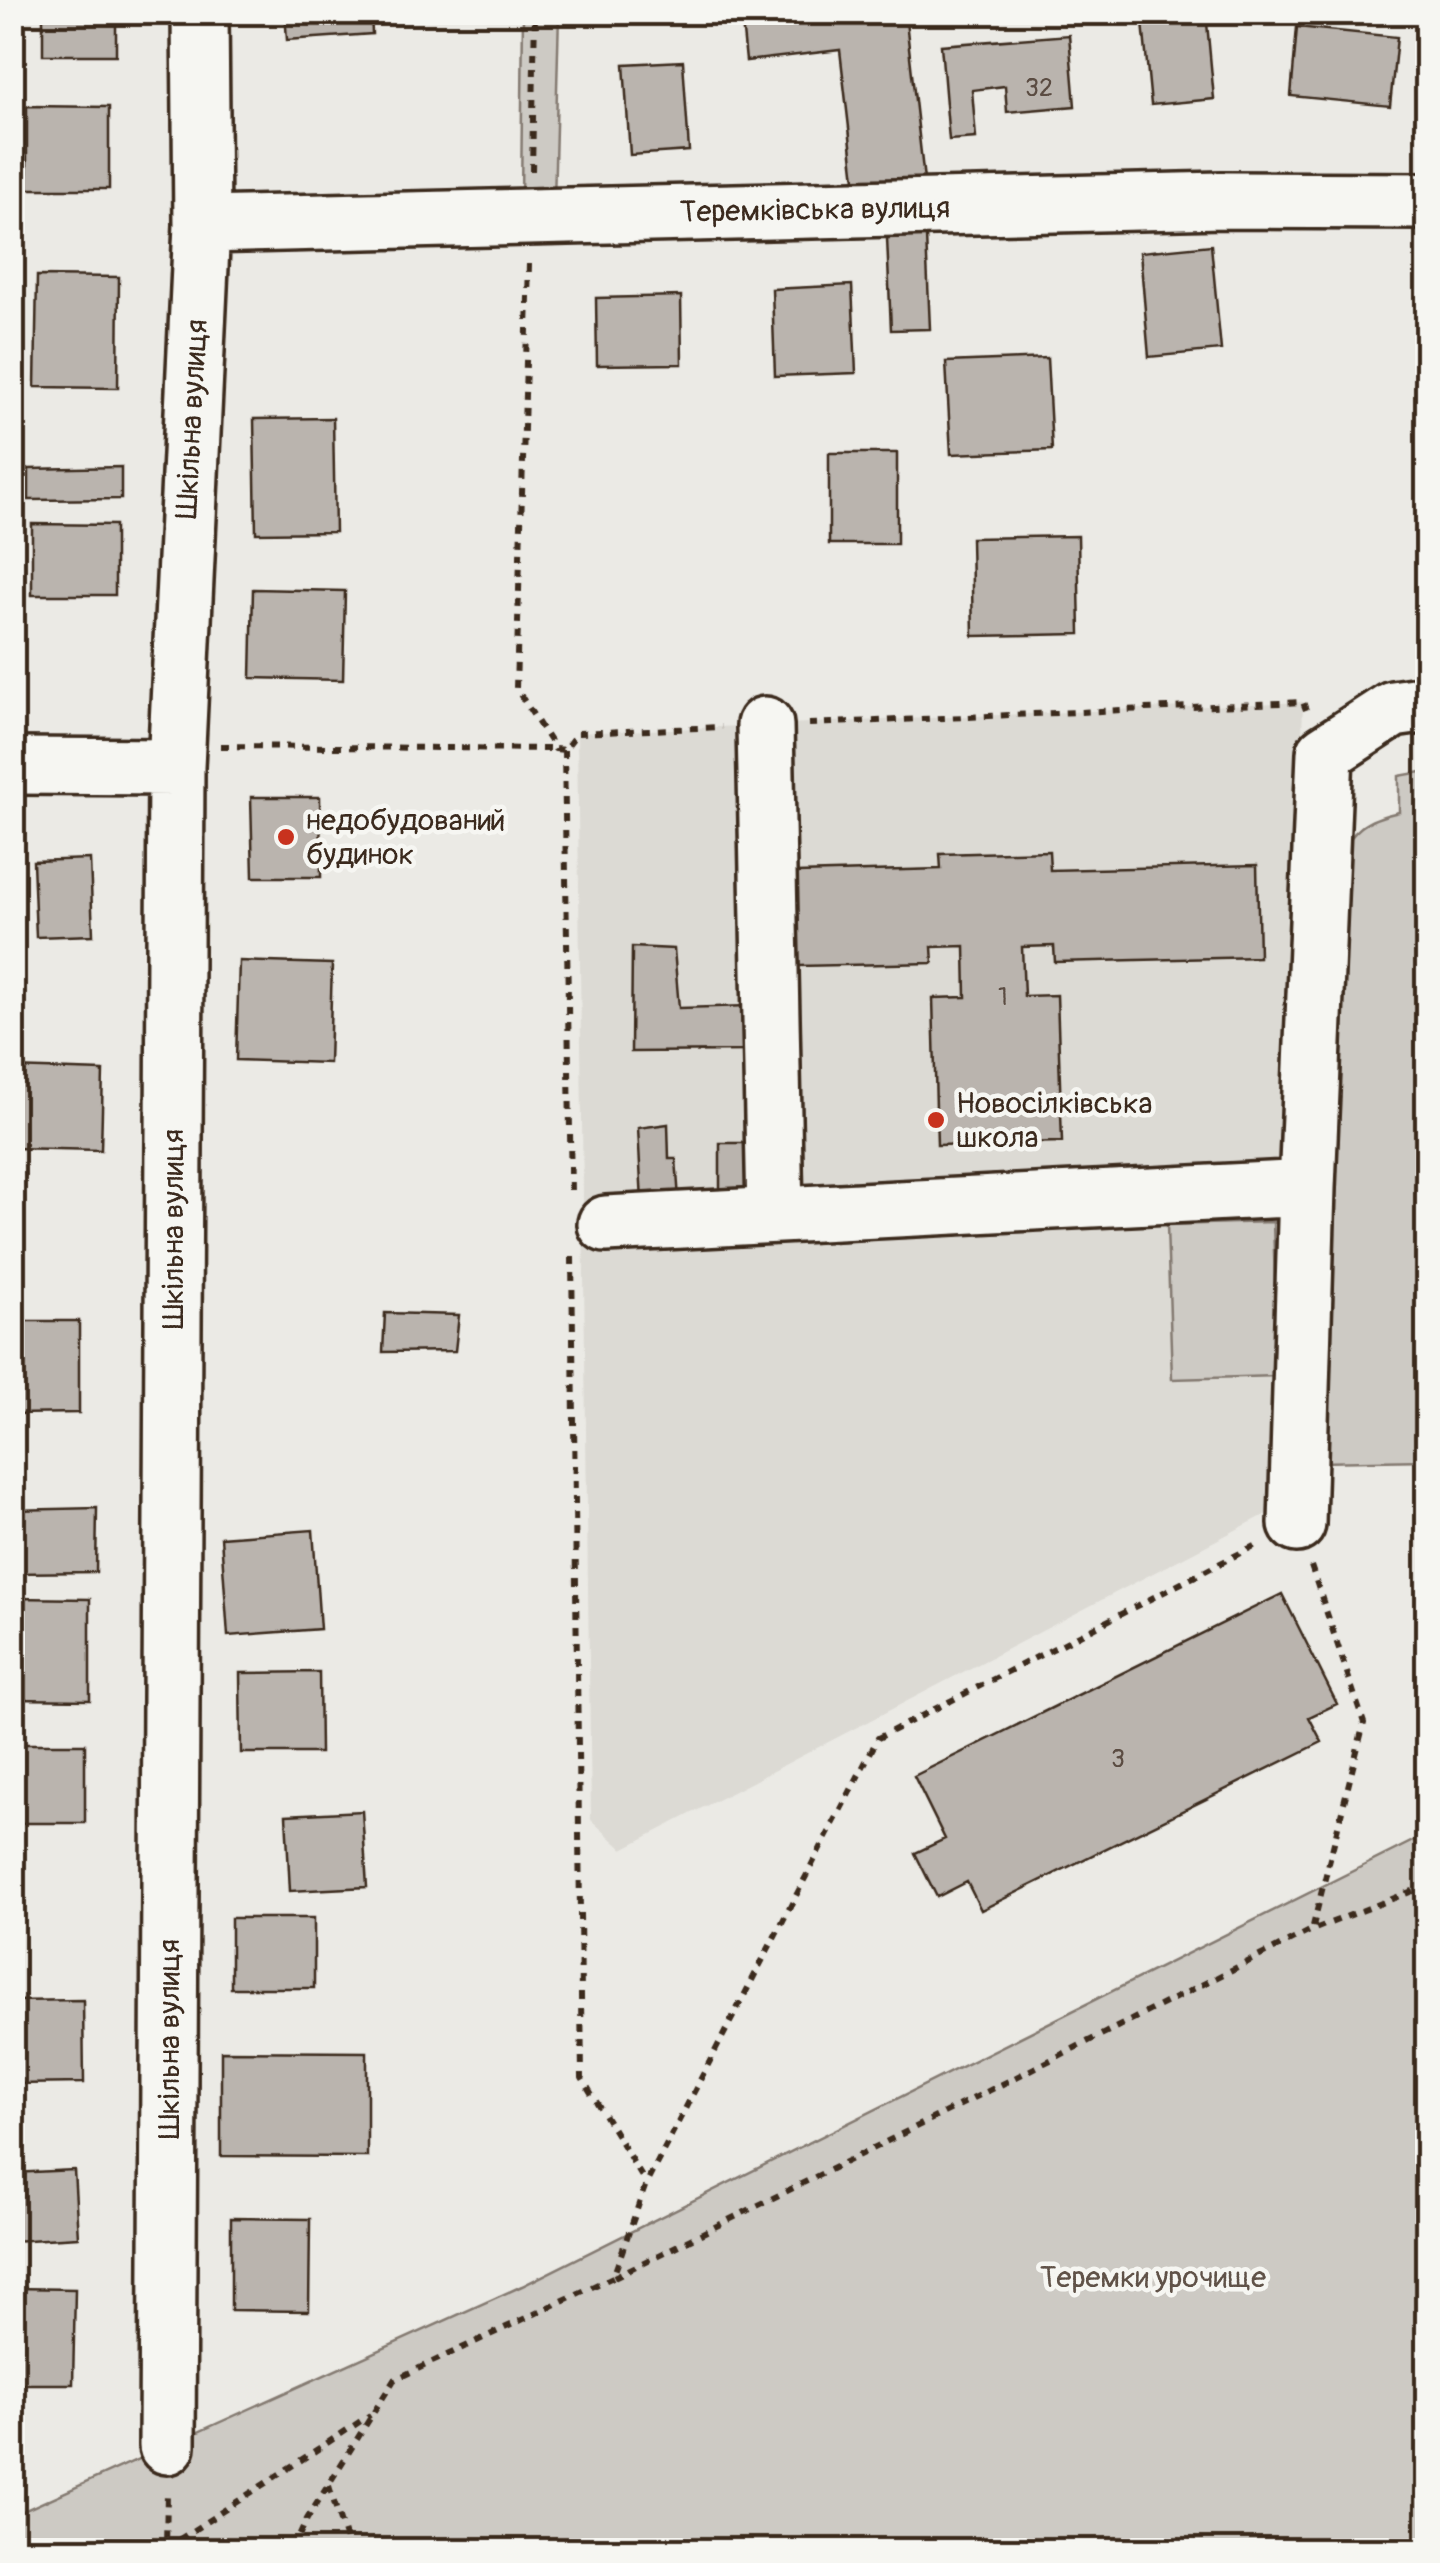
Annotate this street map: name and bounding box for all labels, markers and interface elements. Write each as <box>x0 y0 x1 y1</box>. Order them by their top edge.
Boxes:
house number: 32 <box>1025 73 1053 104</box>
street label: Теремківська вулиця <box>680 189 950 231</box>
street label: Шкільна вулиця <box>168 318 216 520</box>
place label: недобудований будинок <box>306 802 505 873</box>
marker: недобудований будинок <box>275 826 297 848</box>
house number: 1 <box>998 982 1008 1013</box>
place label: Новосілківська школа <box>956 1085 1152 1156</box>
marker: Новосілківська школа <box>925 1109 947 1131</box>
street label: Шкільна вулиця <box>155 1129 192 1329</box>
house number: 3 <box>1111 1744 1125 1775</box>
street label: Шкільна вулиця <box>151 1939 188 2139</box>
park label: Теремки урочище <box>1040 2259 1266 2296</box>

